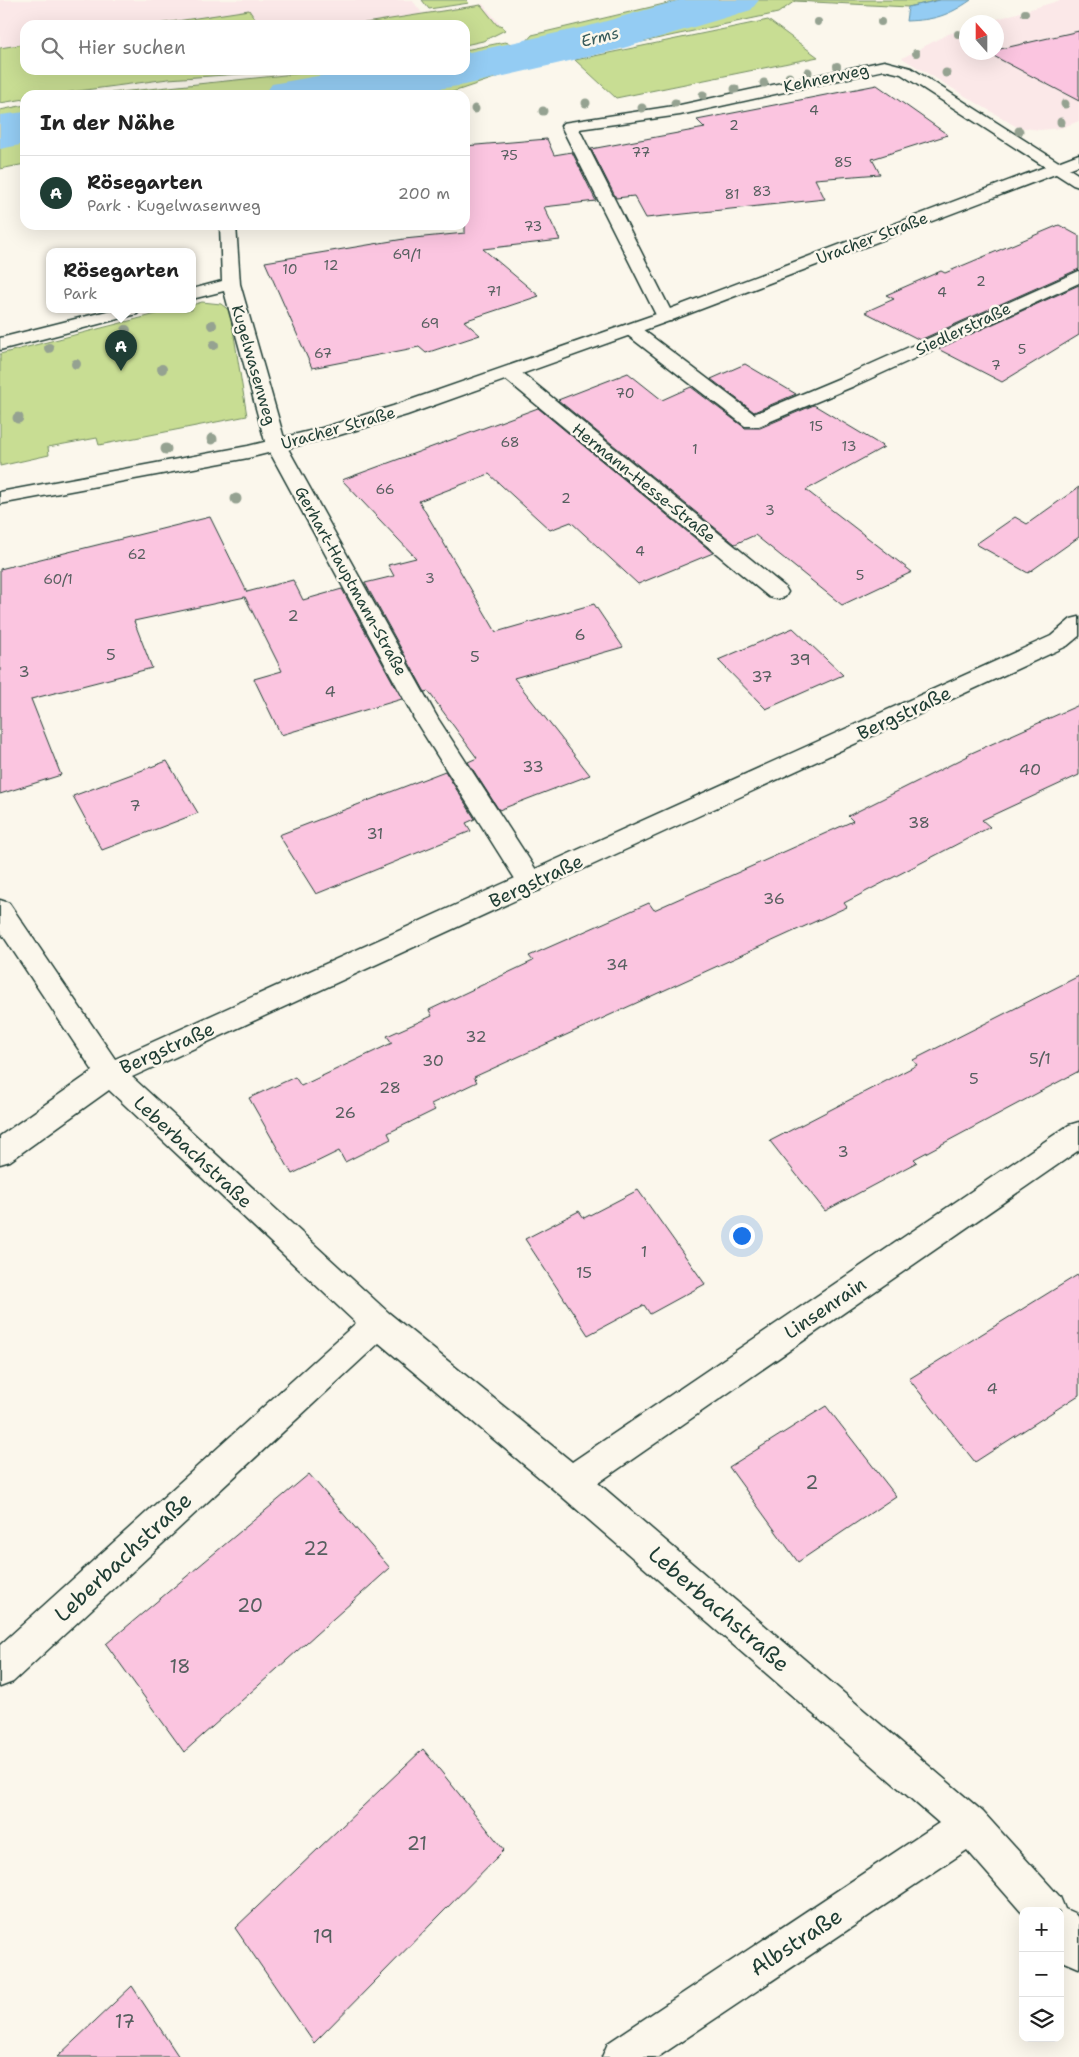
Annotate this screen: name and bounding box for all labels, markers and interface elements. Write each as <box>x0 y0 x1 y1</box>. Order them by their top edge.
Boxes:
north arrow <box>959 15 1004 60</box>
search box <box>20 20 470 75</box>
water label: Erms <box>579 22 621 52</box>
icon: search <box>38 34 66 62</box>
text: Hier suchen <box>78 35 186 60</box>
street label: Kehnerweg <box>781 59 871 97</box>
house number: 4 <box>809 101 819 119</box>
text: In der Nähe <box>40 109 175 137</box>
house number: 2 <box>729 116 739 134</box>
house number: 77 <box>632 143 650 161</box>
house number: 75 <box>500 146 518 164</box>
house number: 85 <box>834 153 852 171</box>
text: Rösegarten <box>87 170 203 195</box>
house number: 83 <box>753 182 771 200</box>
text: A <box>50 183 62 204</box>
text: 200 m <box>398 183 450 204</box>
house number: 81 <box>724 185 740 203</box>
text: Park · Kugelwasenweg <box>87 195 261 216</box>
street label: Uracher Straße <box>813 207 931 269</box>
house number: 73 <box>524 217 542 235</box>
house number: 69/1 <box>392 245 422 263</box>
popup <box>46 248 196 313</box>
house number: 12 <box>324 256 338 274</box>
text: Rösegarten <box>63 258 179 283</box>
house number: 10 <box>282 260 298 278</box>
house number: 2 <box>976 272 986 290</box>
house number: 71 <box>487 282 501 300</box>
text: Park <box>63 283 98 304</box>
house number: 4 <box>937 283 947 301</box>
street label: Siedlerstraße <box>912 298 1014 360</box>
street label: Kugelwasenweg <box>227 302 281 428</box>
house number: 69 <box>421 314 439 332</box>
pin: A <box>105 330 137 371</box>
house number: 5 <box>1018 340 1026 358</box>
house number: 67 <box>314 344 332 362</box>
house number: 7 <box>991 356 1001 374</box>
house number: 70 <box>615 384 635 402</box>
street label: Uracher Straße <box>278 402 398 454</box>
house number: 15 <box>809 417 823 435</box>
street label: Hermann-Hesse-Straße <box>568 419 720 547</box>
house number: 68 <box>500 433 520 451</box>
house number: 13 <box>842 437 856 455</box>
house number: 1 <box>692 440 698 458</box>
house number: 66 <box>375 480 395 498</box>
street label: Gerhart-Hauptmann-Straße <box>290 483 412 679</box>
house number: 2 <box>561 489 571 507</box>
house number: 3 <box>765 501 775 519</box>
house number: 4 <box>635 542 645 560</box>
house number: 62 <box>128 545 146 563</box>
house number: 5 <box>856 566 864 584</box>
house number: 3 <box>425 569 435 587</box>
house number: 60/1 <box>43 570 73 588</box>
house number: 2 <box>287 605 299 626</box>
house number: 6 <box>574 624 586 645</box>
house number: 5 <box>106 644 116 665</box>
house number: 5 <box>470 646 480 667</box>
house number: 39 <box>789 649 811 670</box>
house number: 3 <box>18 661 30 682</box>
house number: 37 <box>751 666 773 687</box>
street label: Bergstraße <box>853 680 955 746</box>
house number: 4 <box>324 681 336 702</box>
house number: 33 <box>522 756 544 777</box>
house number: 40 <box>1019 759 1041 780</box>
house number: 7 <box>129 795 141 816</box>
house number: 38 <box>908 812 930 833</box>
house number: 31 <box>366 823 384 844</box>
street label: Bergstraße <box>485 848 587 914</box>
house number: 36 <box>763 888 785 909</box>
house number: 34 <box>606 954 628 975</box>
street label: Bergstraße <box>116 1016 218 1080</box>
house number: 32 <box>465 1026 487 1047</box>
house number: 5/1 <box>1029 1048 1051 1069</box>
house number: 30 <box>422 1050 444 1071</box>
house number: 5 <box>969 1068 979 1089</box>
house number: 28 <box>379 1077 401 1098</box>
street label: Leberbachstraße <box>128 1090 258 1214</box>
house number: 26 <box>334 1102 356 1123</box>
house number: 3 <box>837 1141 849 1162</box>
your location <box>729 1223 755 1249</box>
house number: 1 <box>641 1241 647 1262</box>
house number: 15 <box>576 1262 592 1283</box>
street label: Linsenrain <box>779 1271 871 1345</box>
house number: 4 <box>986 1378 998 1399</box>
house number: 2 <box>805 1470 819 1495</box>
street label: Leberbachstraße <box>48 1486 198 1628</box>
house number: 22 <box>303 1536 329 1561</box>
street label: Leberbachstraße <box>642 1540 796 1678</box>
house number: 20 <box>237 1593 263 1618</box>
house number: 18 <box>170 1654 190 1679</box>
house number: 21 <box>407 1831 427 1856</box>
street label: Albstraße <box>744 1901 848 1983</box>
map controls <box>1019 1907 1064 2042</box>
button: + <box>1019 1907 1064 1952</box>
house number: 19 <box>313 1924 333 1949</box>
button: − <box>1019 1952 1064 1997</box>
button: layers <box>1019 1997 1064 2042</box>
house number: 17 <box>115 2009 135 2034</box>

